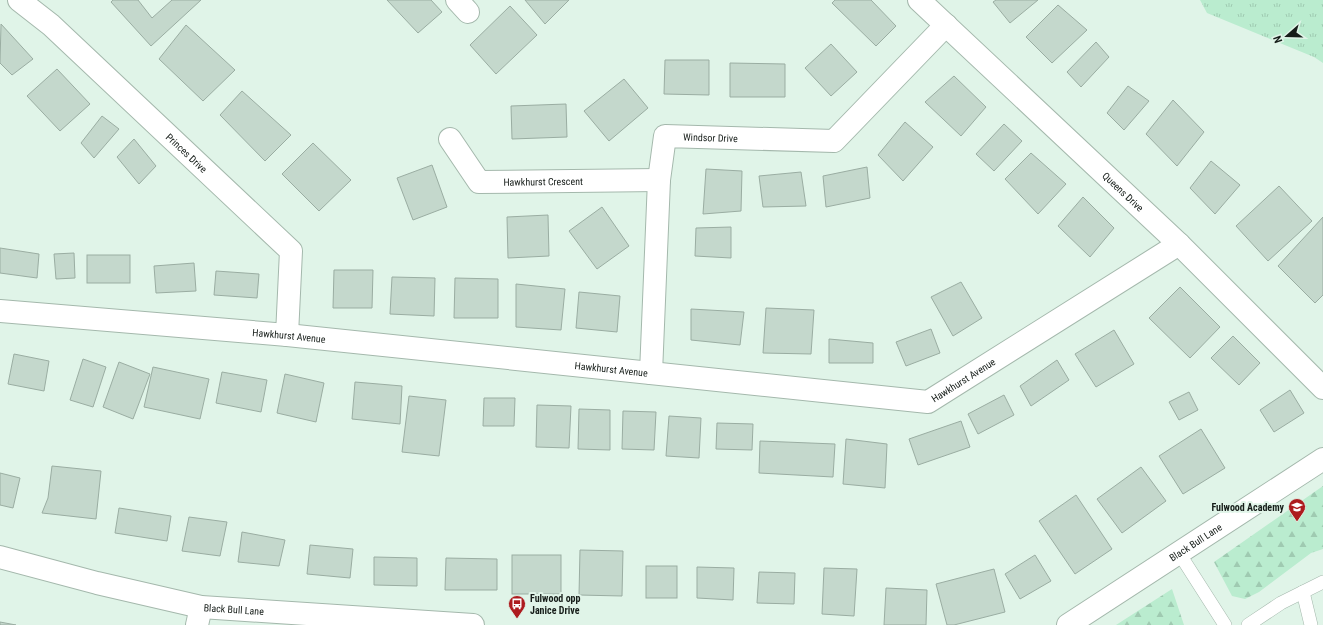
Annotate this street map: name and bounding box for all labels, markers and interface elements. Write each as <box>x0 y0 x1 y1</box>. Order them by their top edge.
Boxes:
north arrow <box>1267 16 1307 56</box>
text: N <box>1271 34 1285 45</box>
street label: Princes Drive <box>164 131 210 175</box>
street label: Windsor Drive <box>683 131 738 144</box>
street label: Queens Drive <box>1100 170 1146 214</box>
street label: Hawkhurst Crescent <box>503 175 583 187</box>
street label: Hawkhurst Avenue <box>252 327 326 345</box>
street label: Hawkhurst Avenue <box>929 356 997 404</box>
street label: Hawkhurst Avenue <box>574 360 649 378</box>
school or university icon: Fulwood Academy <box>1287 497 1307 522</box>
place label: Fulwood Academy <box>1211 502 1285 513</box>
street label: Black Bull Lane <box>1167 521 1224 563</box>
place label: Fulwood opp Janice Drive <box>530 593 581 616</box>
bus stop icon: Fulwood opp Janice Drive <box>507 594 527 619</box>
street label: Black Bull Lane <box>203 602 265 617</box>

